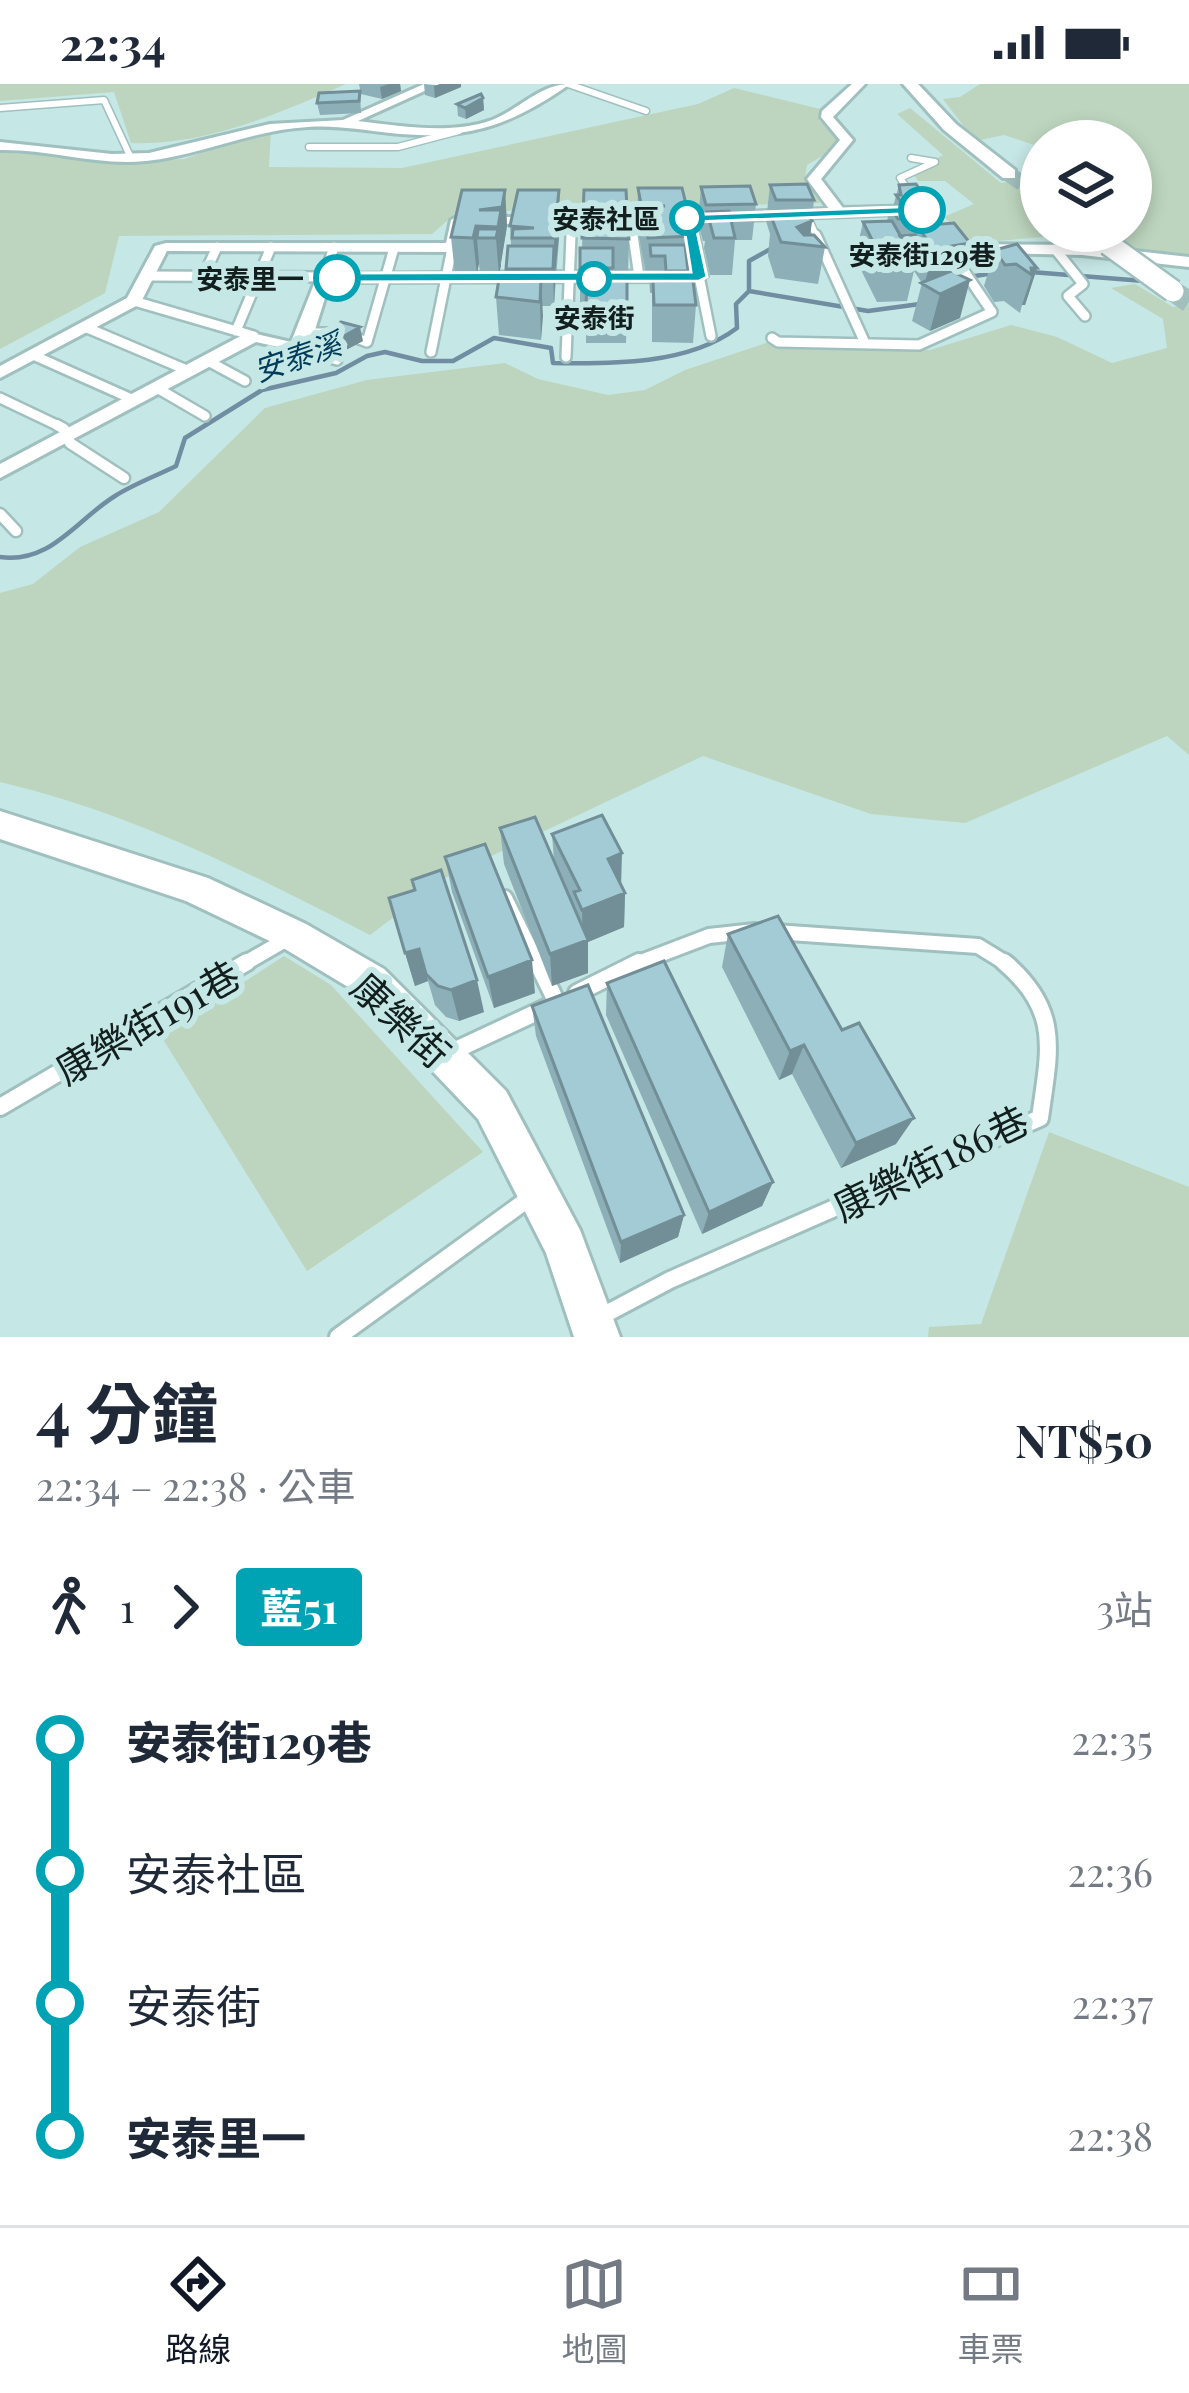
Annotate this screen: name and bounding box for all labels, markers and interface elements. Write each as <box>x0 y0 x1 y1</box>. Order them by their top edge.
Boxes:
text: 22:34 <box>60 12 166 72</box>
map controls <box>1020 120 1152 252</box>
button: layers <box>1020 120 1152 252</box>
marker: 安泰街129巷 <box>900 188 944 232</box>
place label: 安泰社區 <box>552 200 660 236</box>
marker: 安泰社區 <box>671 202 703 234</box>
place label: 安泰街129巷 <box>848 236 996 272</box>
marker: 安泰里一 <box>315 256 359 300</box>
place label: 安泰里一 <box>196 260 304 296</box>
marker: 安泰街 <box>578 263 610 295</box>
place label: 安泰街 <box>554 299 635 335</box>
water label: 安泰溪 <box>248 321 350 390</box>
street label: 康樂街191巷 <box>45 947 249 1095</box>
street label: 康樂街 <box>341 960 463 1078</box>
street label: 康樂街186巷 <box>824 1092 1036 1232</box>
text: 4 分鐘 <box>36 1367 218 1455</box>
text: NT$50 <box>1015 1409 1153 1469</box>
text: 22:34 – 22:38 · 公車 <box>36 1459 356 1511</box>
icon: walk <box>36 1574 102 1640</box>
icon: forward <box>152 1574 218 1640</box>
text: 藍51 <box>260 1579 338 1635</box>
text: 1 <box>120 1581 134 1633</box>
text: 3站 <box>1096 1582 1153 1634</box>
text: 安泰街129巷 <box>126 1710 372 1770</box>
text: 22:35 <box>1071 1713 1153 1765</box>
text: 安泰社區 <box>126 1842 306 1902</box>
text: 22:36 <box>1068 1845 1153 1897</box>
text: 安泰街 <box>126 1974 261 2034</box>
text: 22:37 <box>1072 1977 1153 2029</box>
text: 安泰里一 <box>126 2106 306 2166</box>
text: 22:38 <box>1067 2109 1153 2161</box>
tab: 路線 <box>165 2251 231 2371</box>
tab: 地圖 <box>561 2251 627 2371</box>
tab: 車票 <box>958 2251 1024 2371</box>

